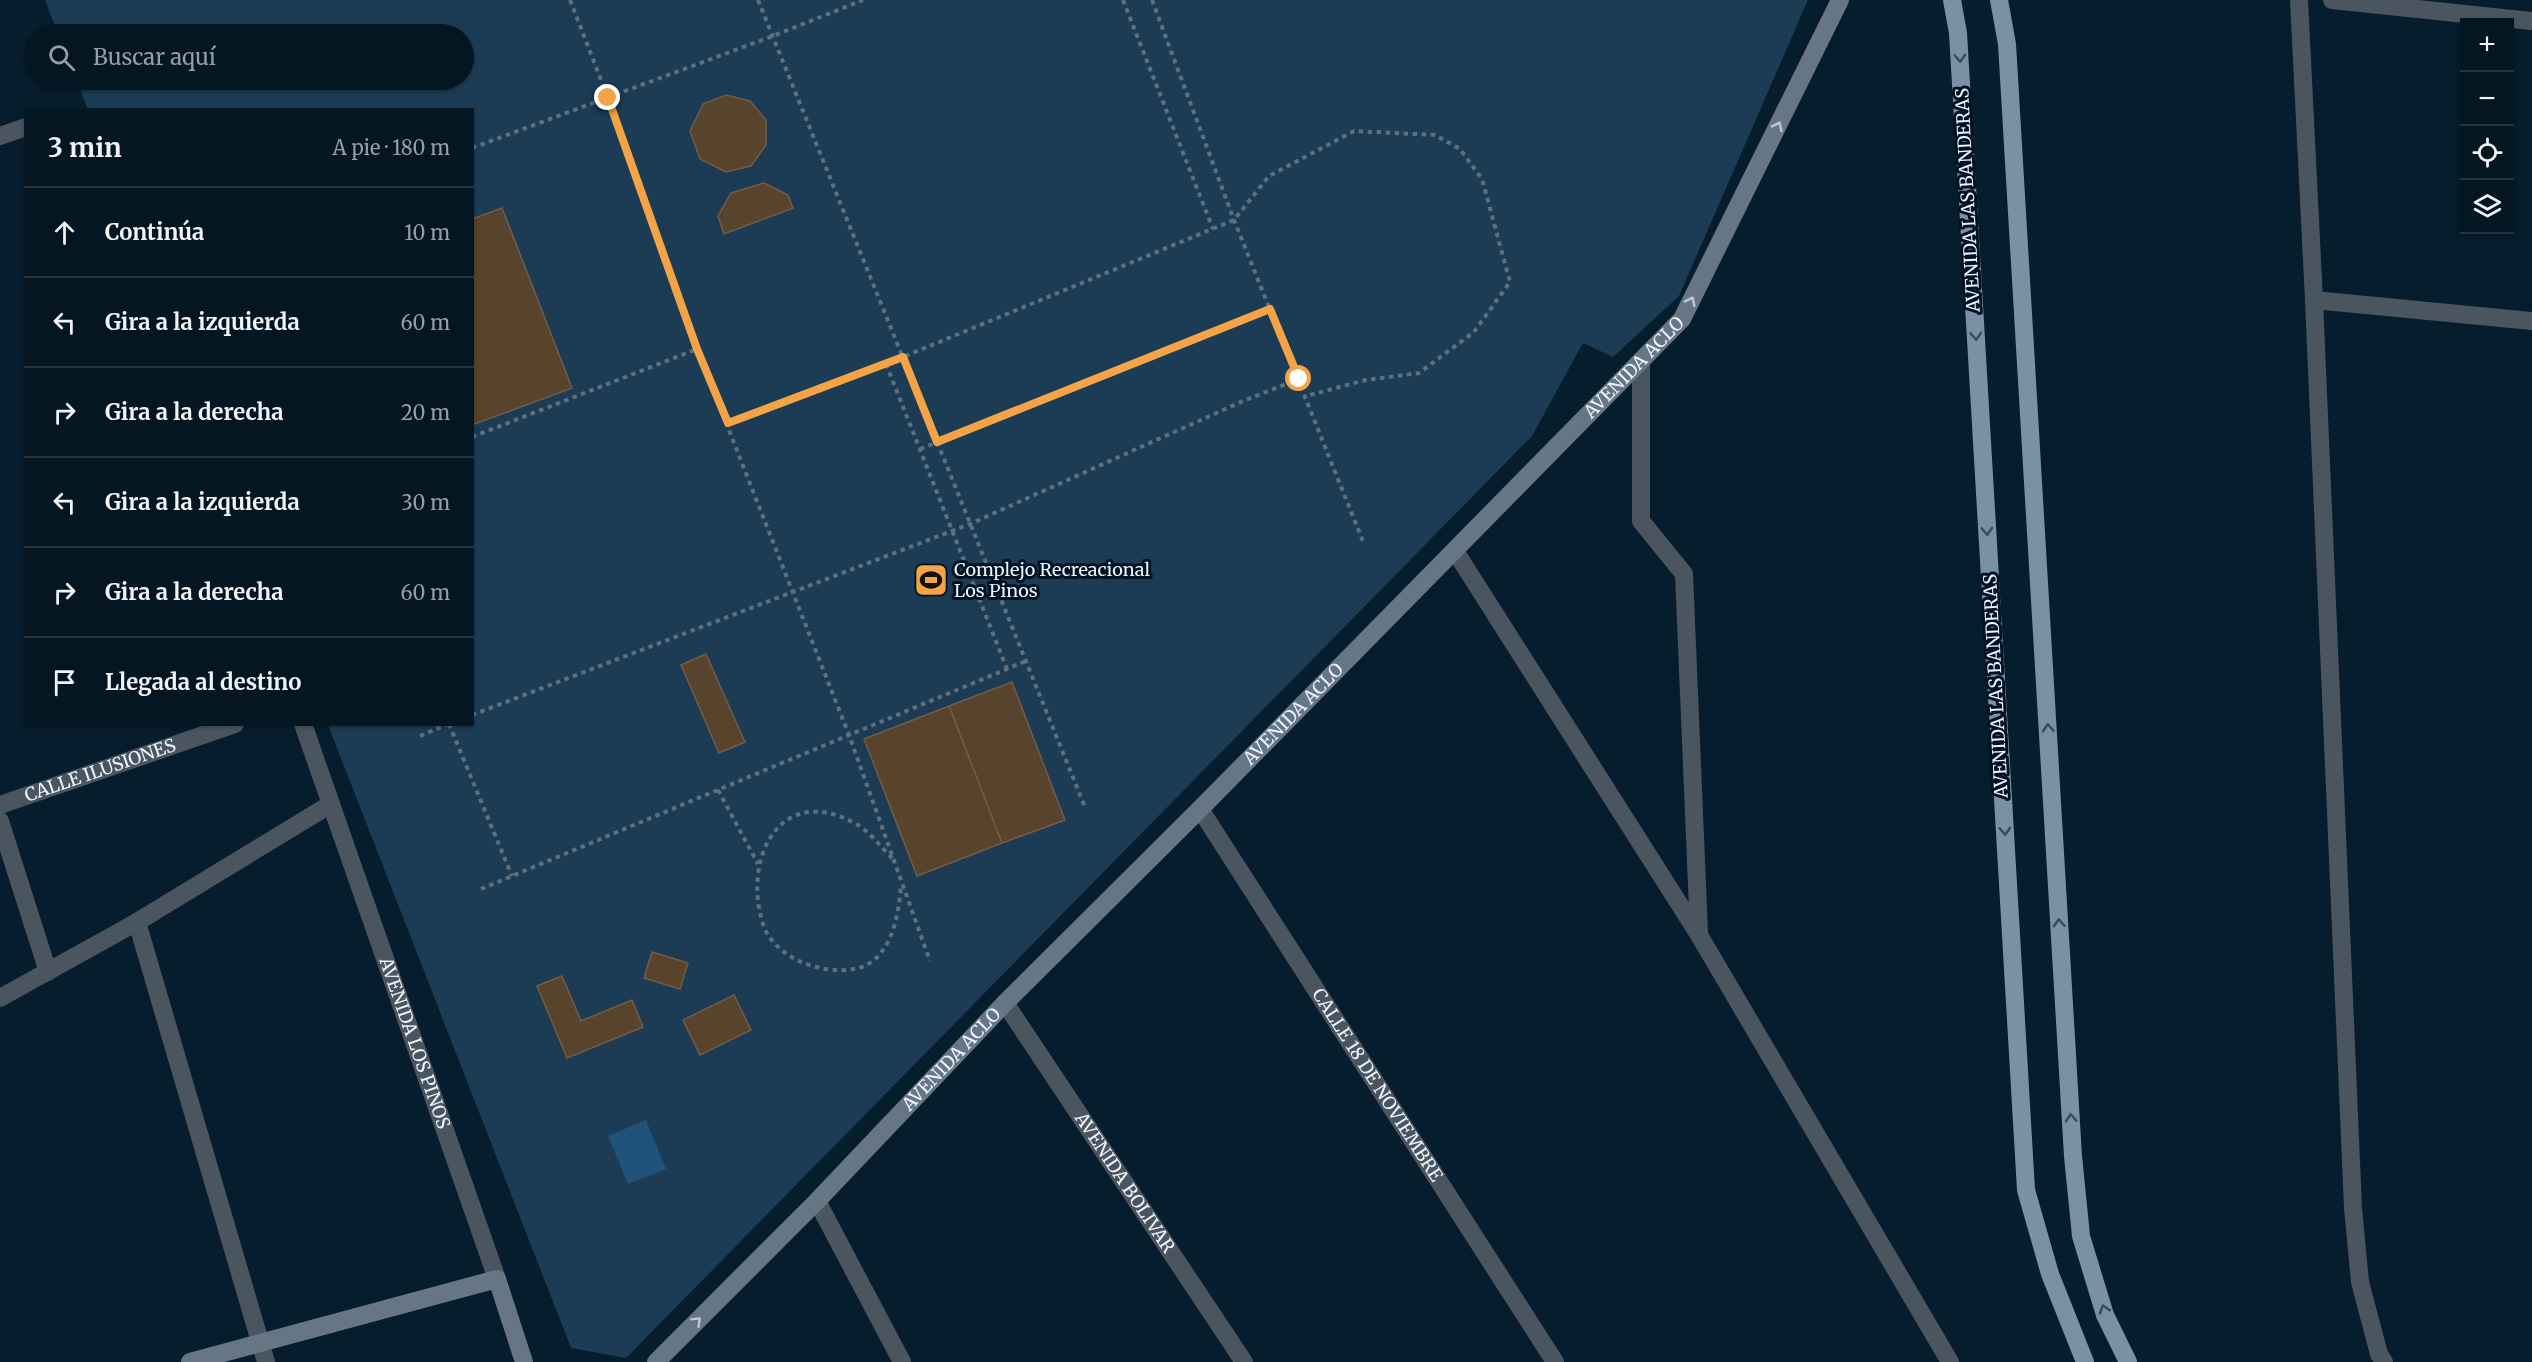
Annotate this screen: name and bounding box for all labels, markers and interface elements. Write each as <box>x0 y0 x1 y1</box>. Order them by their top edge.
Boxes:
map controls <box>2460 18 2514 234</box>
button: + <box>2460 18 2514 72</box>
search box <box>24 24 474 90</box>
icon: search <box>45 41 78 74</box>
text: Buscar aquí <box>93 43 216 71</box>
one-way arrow <box>1953 53 1966 62</box>
button: − <box>2460 72 2514 126</box>
route end <box>594 84 620 110</box>
street label: AVENIDA LAS BANDERAS <box>1950 87 1985 314</box>
one-way arrow <box>1770 121 1782 132</box>
button: locate <box>2460 126 2514 180</box>
text: 3 min <box>48 131 122 164</box>
text: A pie · 180 m <box>333 135 450 160</box>
button: layers <box>2460 180 2514 234</box>
icon: ahead <box>48 216 81 249</box>
text: Continúa <box>105 218 204 246</box>
text: 10 m <box>404 220 450 245</box>
one-way arrow <box>1684 296 1695 307</box>
icon: left <box>48 306 81 339</box>
text: Gira a la izquierda <box>105 308 300 336</box>
text: 60 m <box>400 310 450 335</box>
street label: AVENIDA ACLO <box>1578 311 1689 424</box>
one-way arrow <box>1969 332 1982 341</box>
route start <box>1285 365 1311 391</box>
icon: right <box>48 396 81 429</box>
text: Gira a la derecha <box>105 398 283 426</box>
text: 20 m <box>401 400 450 425</box>
icon: left <box>48 486 81 519</box>
text: Gira a la izquierda <box>105 488 300 516</box>
text: 30 m <box>401 490 450 515</box>
one-way arrow <box>1981 527 1994 536</box>
place label: Complejo Recreacional Los Pinos <box>954 558 1151 602</box>
sports icon: Complejo Recreacional Los Pinos <box>913 562 949 598</box>
street label: AVENIDA LAS BANDERAS <box>1978 573 2013 800</box>
icon: right <box>48 576 81 609</box>
text: Gira a la derecha <box>105 578 283 606</box>
text: 60 m <box>400 580 450 605</box>
street label: AVENIDA ACLO <box>1237 658 1348 770</box>
icon: arrive <box>48 666 81 699</box>
text: Llegada al destino <box>105 668 301 696</box>
one-way arrow <box>2041 724 2054 733</box>
street label: CALLE ILUSIONES <box>21 733 179 807</box>
one-way arrow <box>1998 826 2011 835</box>
one-way arrow <box>2053 918 2066 927</box>
street label: AVENIDA LOS PINOS <box>374 953 456 1132</box>
street label: CALLE 18 DE NOVIEMBRE <box>1307 984 1448 1186</box>
street label: AVENIDA ACLO <box>896 1003 1006 1116</box>
street label: AVENIDA BOLIVAR <box>1070 1107 1180 1258</box>
one-way arrow <box>2065 1113 2078 1122</box>
one-way arrow <box>2098 1304 2111 1315</box>
one-way arrow <box>690 1317 701 1327</box>

